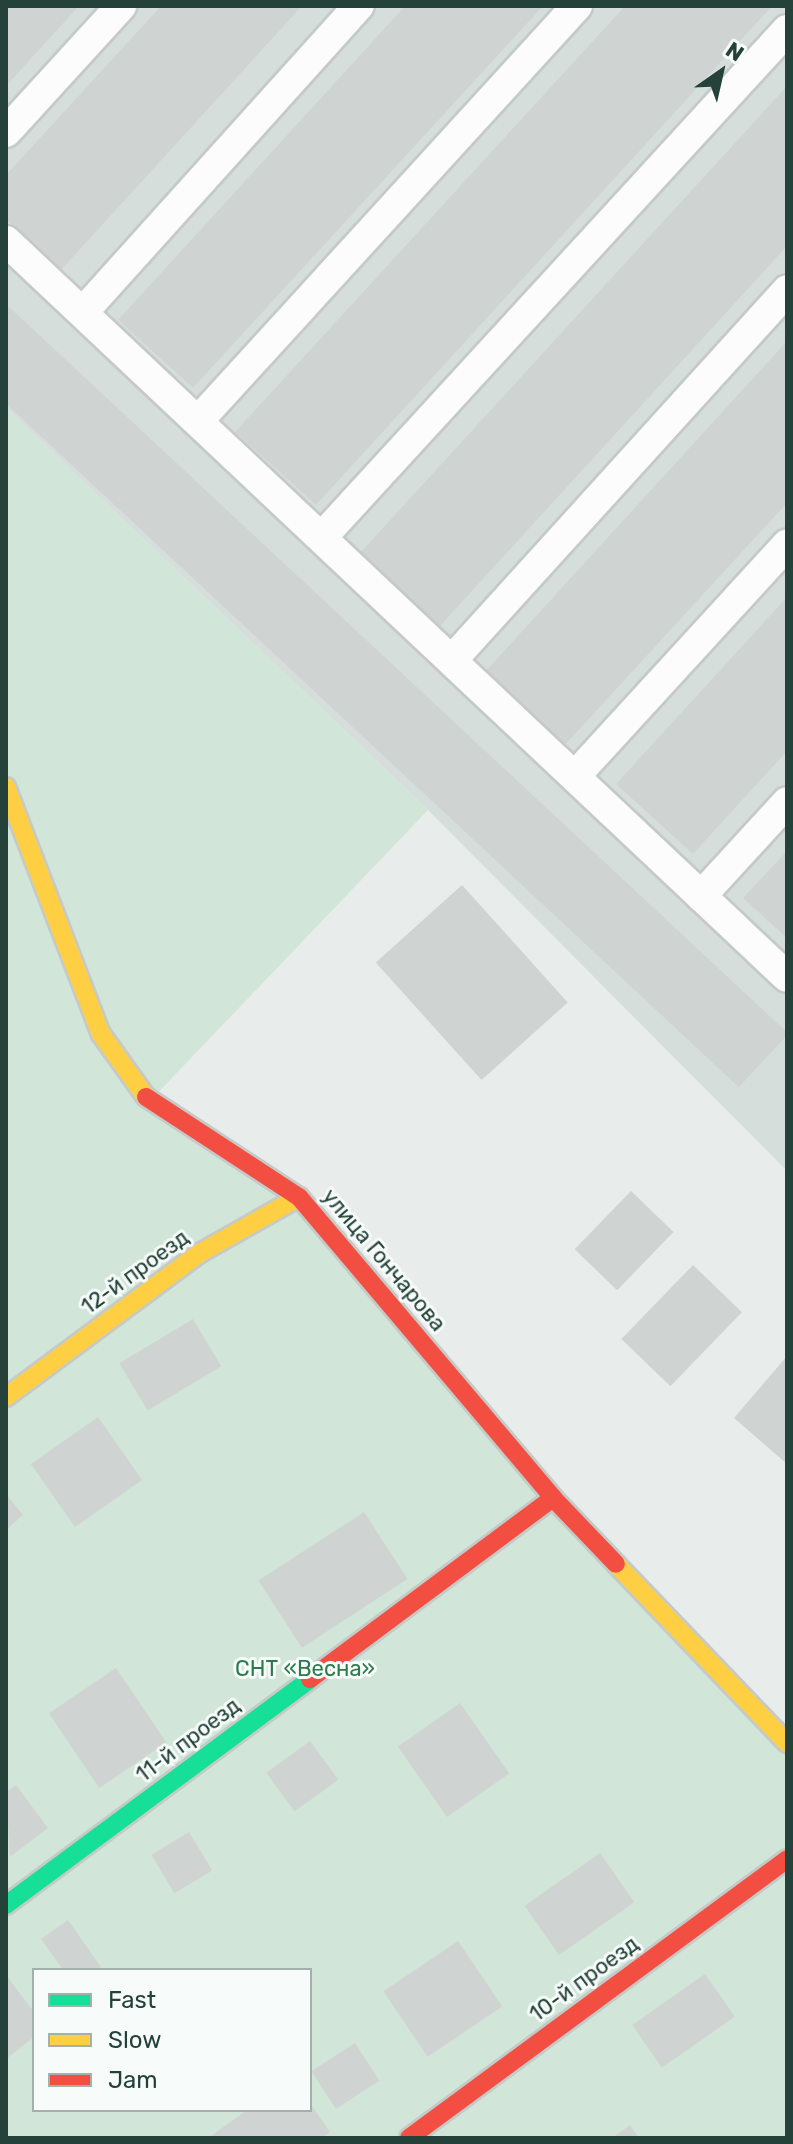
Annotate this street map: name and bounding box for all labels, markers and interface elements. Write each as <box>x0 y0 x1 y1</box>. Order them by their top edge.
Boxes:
north arrow <box>681 32 761 112</box>
text: N <box>721 36 749 67</box>
street label: улица Гончарова <box>317 1183 451 1337</box>
street label: 12-й проезд <box>76 1224 194 1320</box>
park label: СНТ «Весна» <box>235 1656 375 1682</box>
street label: 11-й проезд <box>131 1692 245 1788</box>
street label: 10-й проезд <box>524 1931 644 2027</box>
legend <box>32 1968 312 2112</box>
text: Fast <box>108 1986 156 2014</box>
text: Slow <box>108 2026 161 2054</box>
text: Jam <box>108 2066 158 2094</box>

